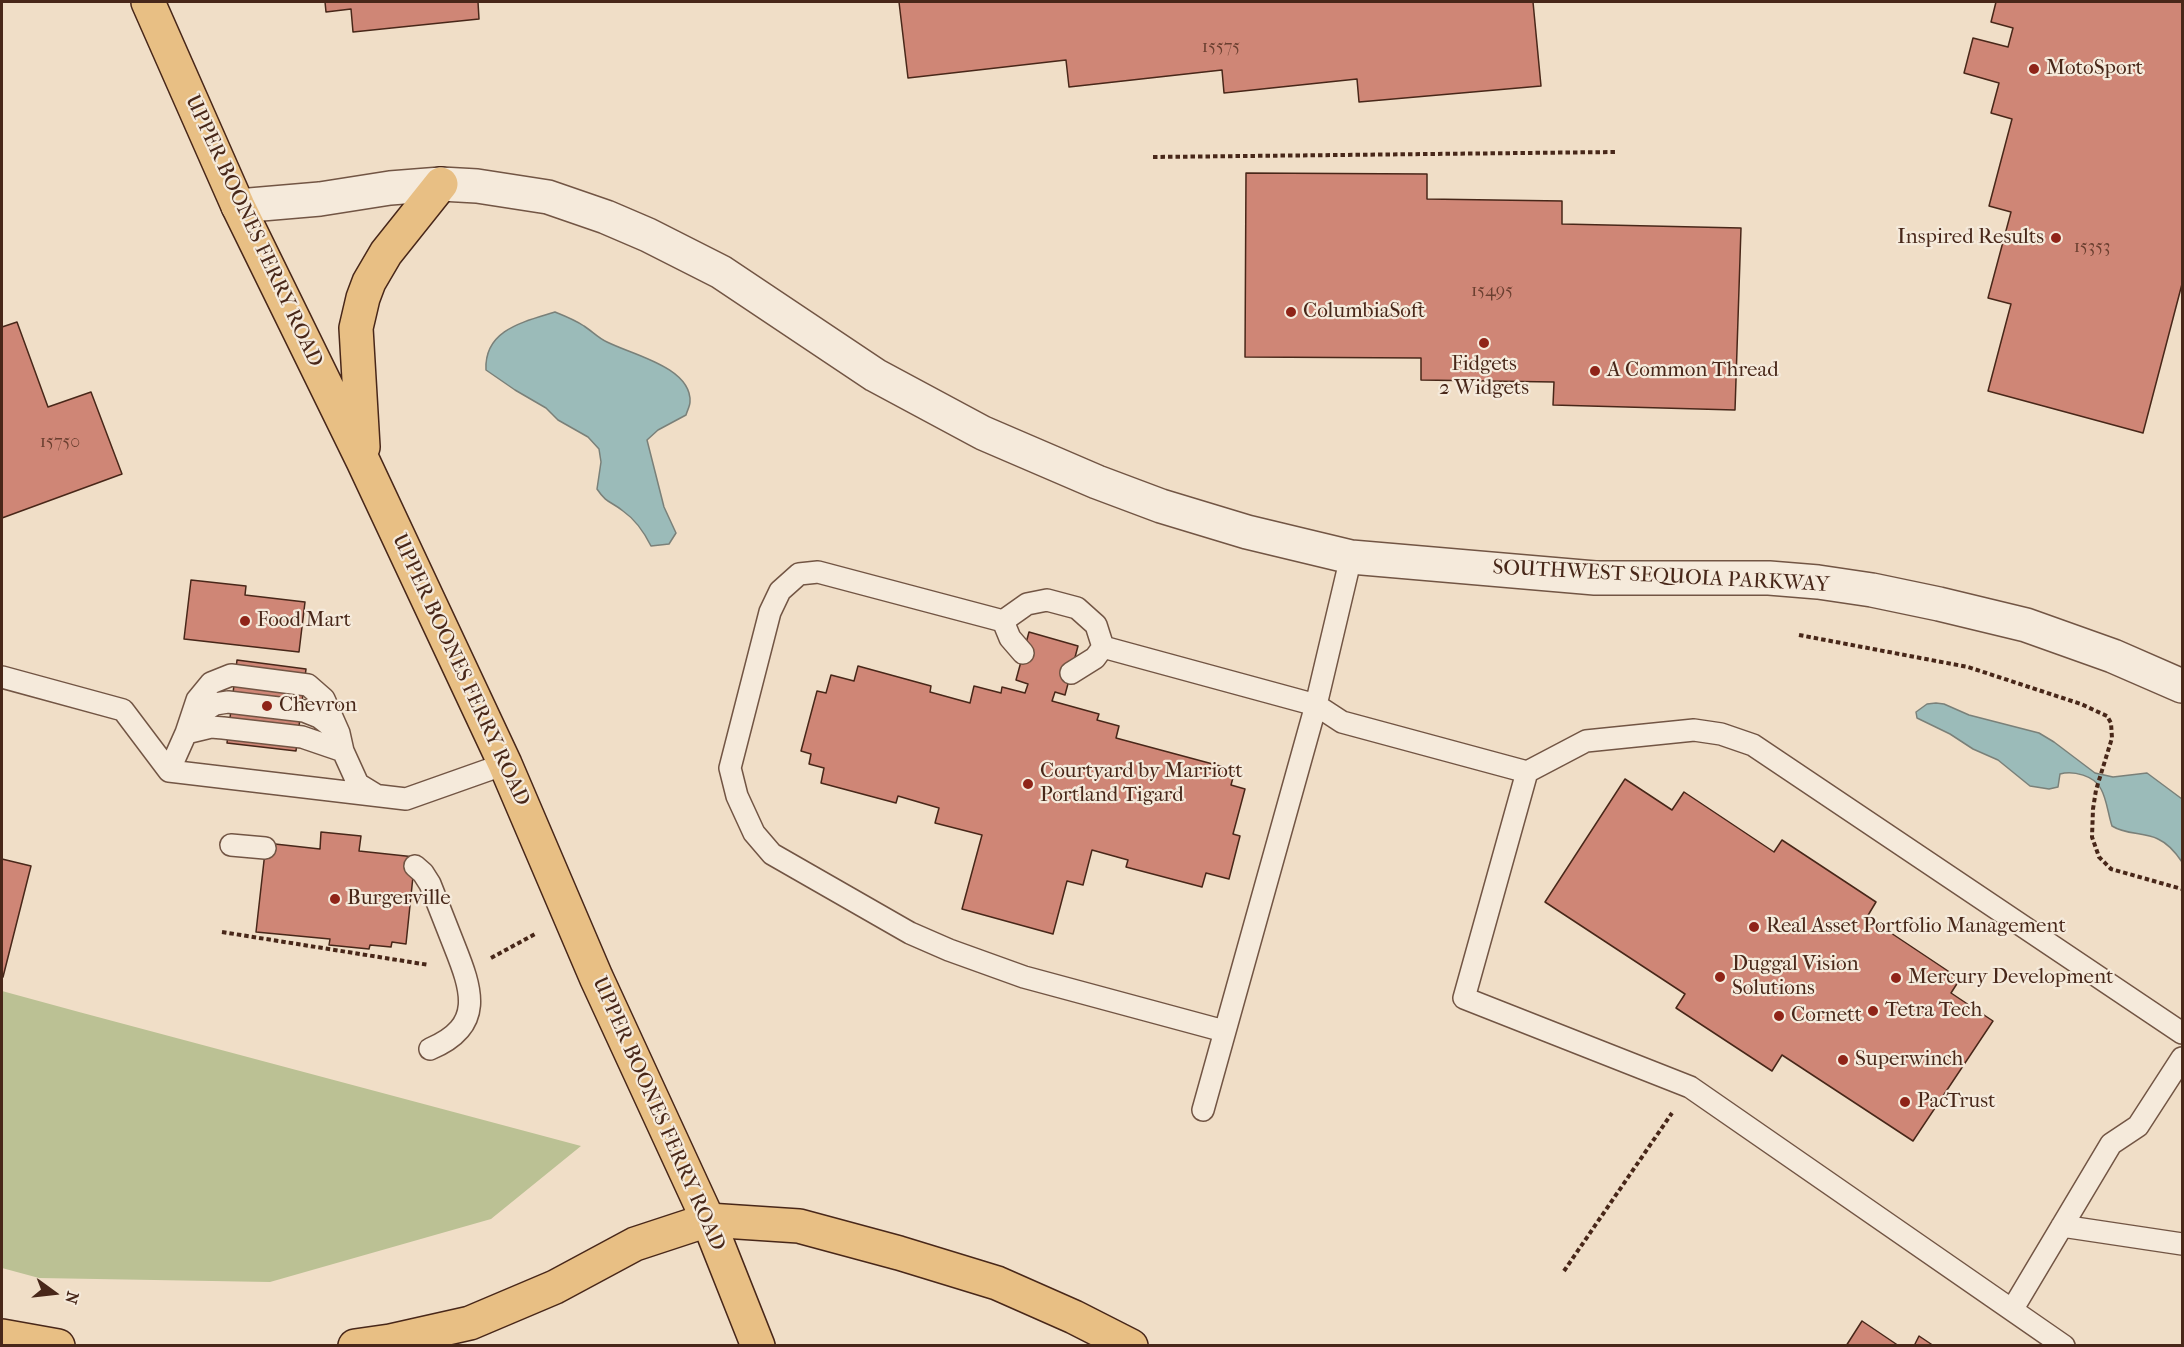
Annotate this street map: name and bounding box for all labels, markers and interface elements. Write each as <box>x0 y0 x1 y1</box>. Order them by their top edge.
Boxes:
house number: 15575 <box>1202 37 1240 59</box>
place label: MotoSport <box>2046 56 2143 82</box>
marker: MotoSport <box>2027 62 2041 76</box>
street label: UPPER BOONES FERRY ROAD <box>179 91 327 371</box>
place label: Inspired Results <box>1897 225 2044 251</box>
marker: Inspired Results <box>2049 231 2063 245</box>
house number: 15353 <box>2074 237 2110 259</box>
house number: 15495 <box>1471 281 1513 303</box>
place label: ColumbiaSoft <box>1303 299 1425 325</box>
marker: ColumbiaSoft <box>1284 305 1298 319</box>
marker: Fidgets 2 Widgets <box>1477 336 1491 350</box>
place label: Fidgets 2 Widgets <box>1439 352 1529 402</box>
place label: A Common Thread <box>1607 358 1779 384</box>
marker: A Common Thread <box>1588 364 1602 378</box>
house number: 15750 <box>40 432 80 454</box>
street label: UPPER BOONES FERRY ROAD <box>386 530 534 810</box>
street label: SOUTHWEST SEQUOIA PARKWAY <box>1492 556 1830 598</box>
place label: Food Mart <box>257 608 351 634</box>
marker: Food Mart <box>238 614 252 628</box>
place label: Chevron <box>279 693 357 719</box>
marker: Chevron <box>260 699 274 713</box>
place label: Courtyard by Marriott Portland Tigard <box>1040 759 1243 809</box>
marker: Courtyard by Marriott Portland Tigard <box>1021 777 1035 791</box>
place label: Burgerville <box>347 886 451 912</box>
marker: Burgerville <box>328 892 342 906</box>
place label: Real Asset Portfolio Management <box>1766 914 2066 940</box>
marker: Real Asset Portfolio Management <box>1747 920 1761 934</box>
place label: Duggal Vision Solutions <box>1732 952 1859 1002</box>
place label: Mercury Development <box>1908 965 2113 991</box>
marker: Duggal Vision Solutions <box>1713 970 1727 984</box>
marker: Mercury Development <box>1889 971 1903 985</box>
street label: UPPER BOONES FERRY ROAD <box>586 973 730 1255</box>
place label: Tetra Tech <box>1885 998 1982 1024</box>
place label: Cornett <box>1791 1003 1862 1029</box>
marker: Tetra Tech <box>1866 1004 1880 1018</box>
marker: Cornett <box>1772 1009 1786 1023</box>
place label: Superwinch <box>1855 1047 1963 1073</box>
marker: Superwinch <box>1836 1053 1850 1067</box>
place label: PacTrust <box>1917 1089 1995 1115</box>
marker: PacTrust <box>1898 1095 1912 1109</box>
north arrow <box>24 1263 84 1323</box>
text: N <box>61 1289 83 1306</box>

